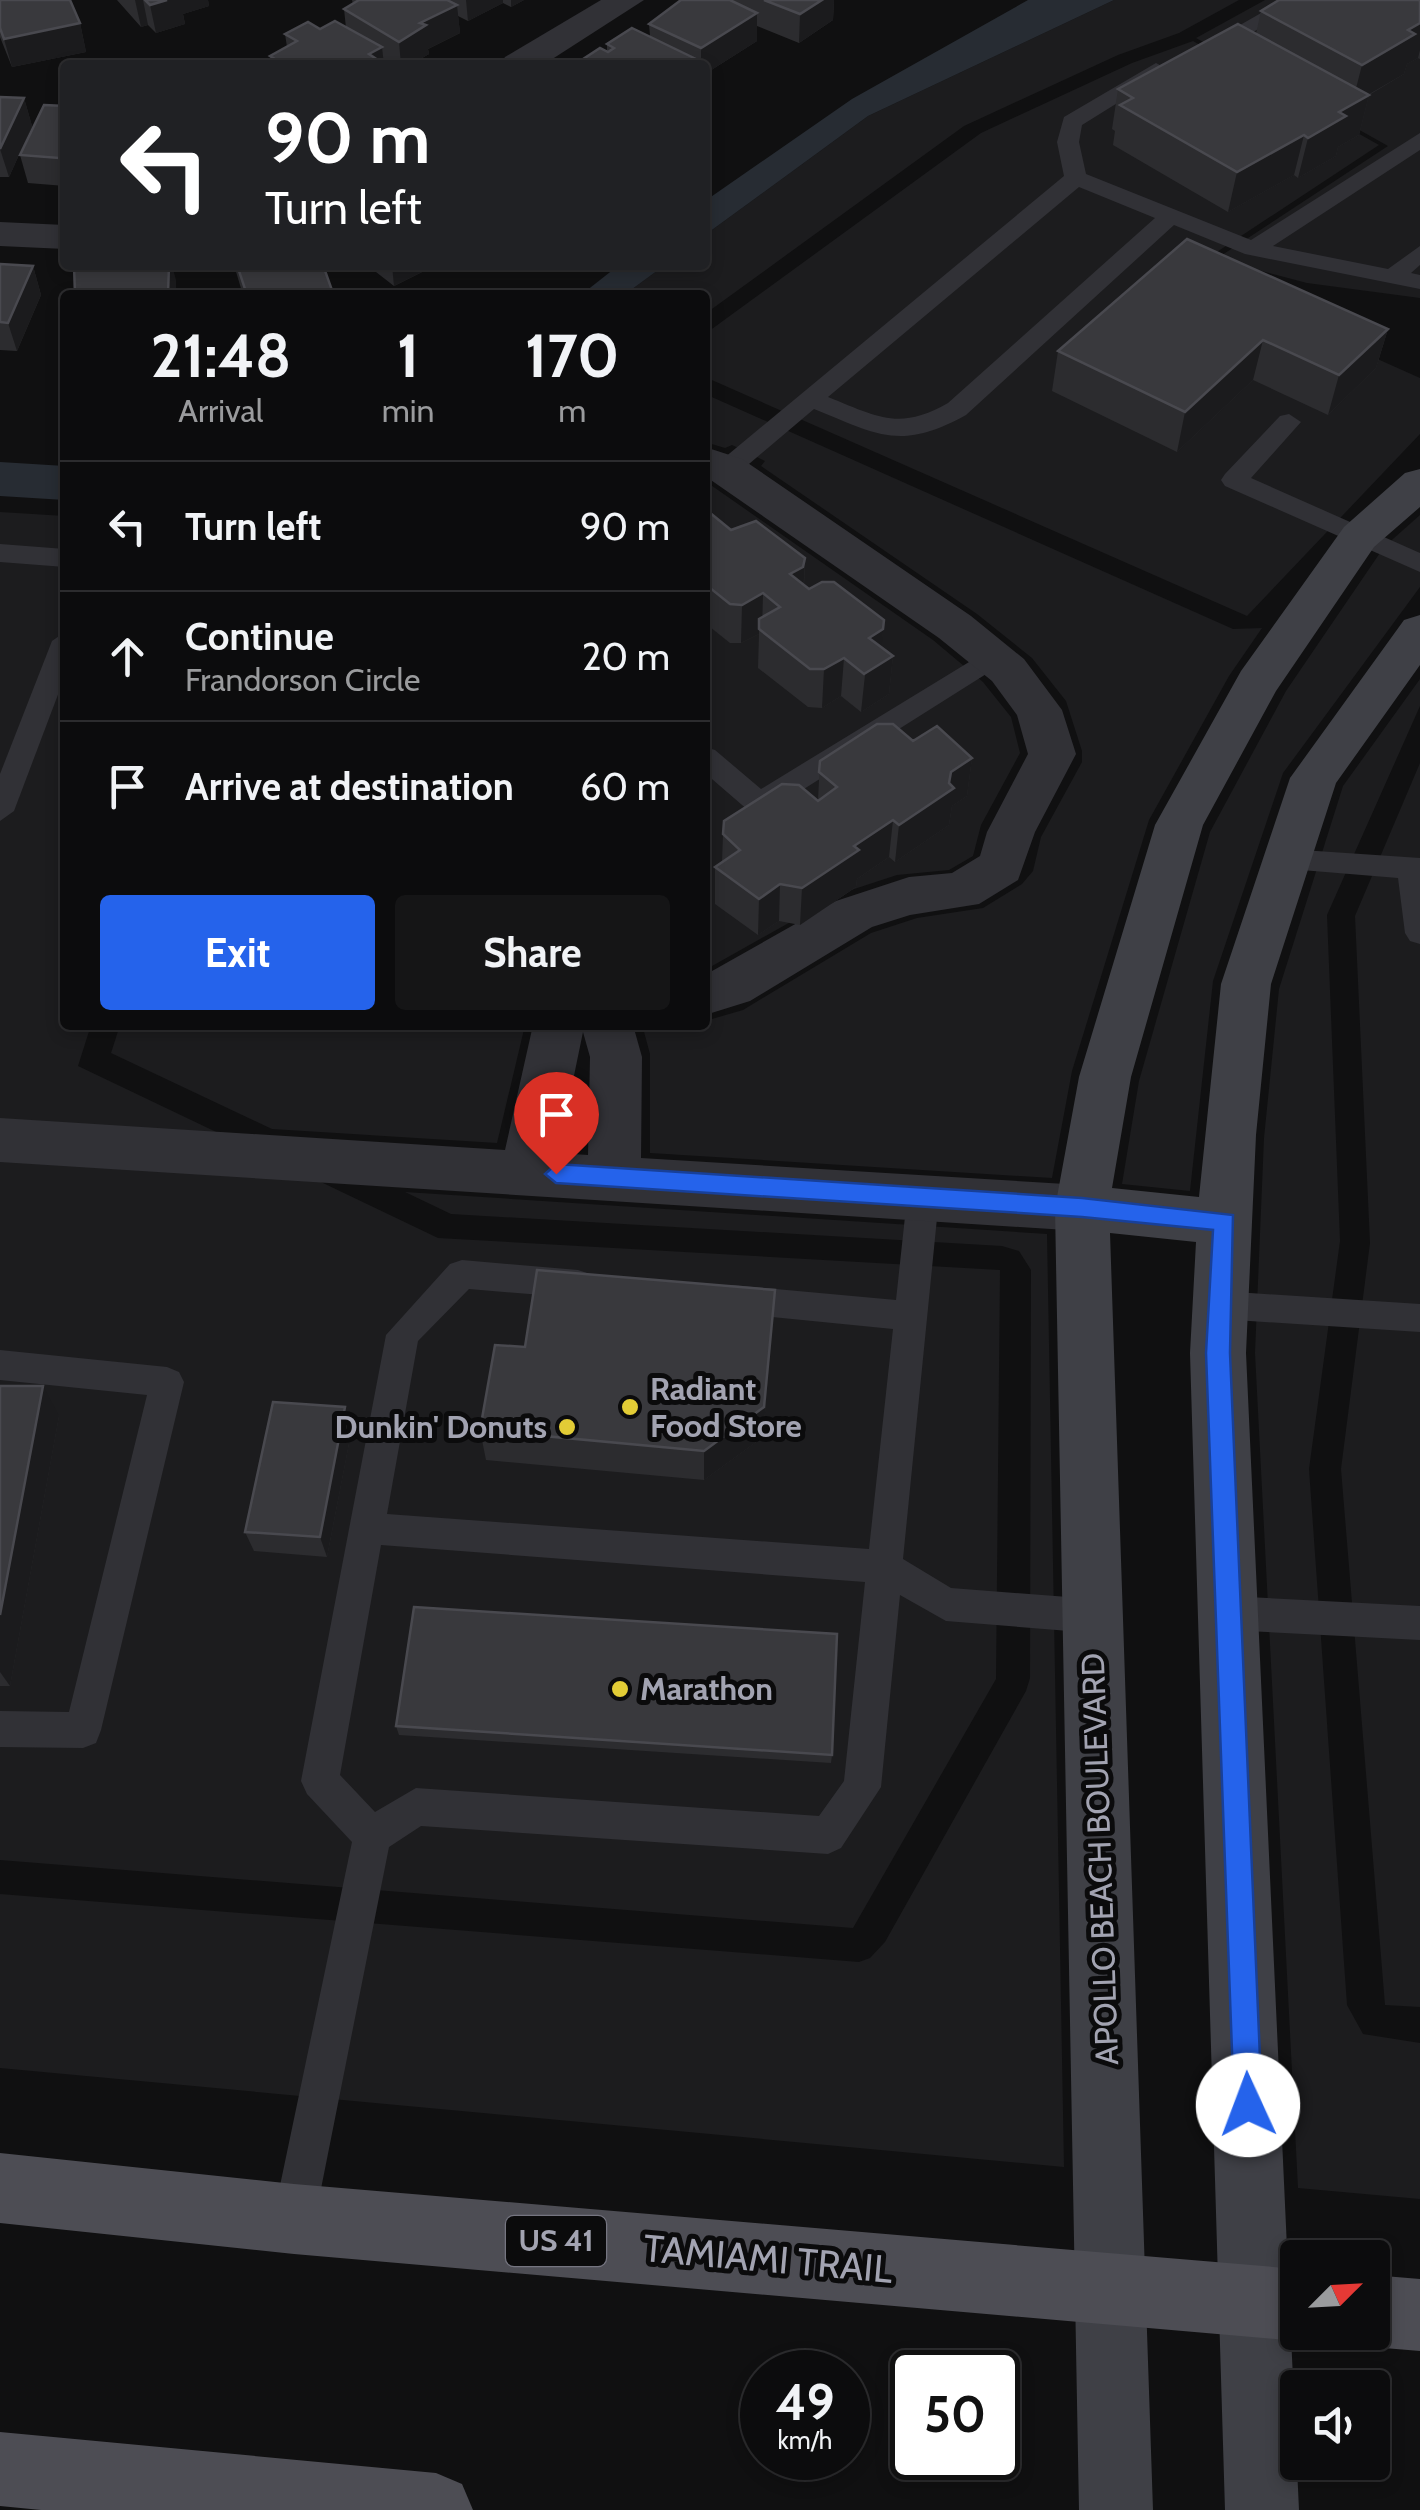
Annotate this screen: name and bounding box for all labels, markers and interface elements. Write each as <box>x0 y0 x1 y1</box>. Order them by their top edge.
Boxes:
text: 90 m <box>265 95 430 181</box>
icon: left <box>100 100 230 230</box>
text: Turn left <box>265 181 422 235</box>
text: 21:48 <box>150 319 291 392</box>
text: 1 <box>397 319 419 392</box>
text: 170 <box>525 319 619 392</box>
text: Arrival <box>178 391 263 430</box>
text: min <box>382 391 434 430</box>
text: m <box>558 391 586 430</box>
icon: left <box>100 499 155 554</box>
text: Turn left <box>185 503 321 550</box>
text: 90 m <box>580 503 670 550</box>
text: Continue <box>185 613 334 660</box>
icon: ahead <box>100 629 155 684</box>
text: 20 m <box>582 633 670 680</box>
text: Frandorson Circle <box>185 660 420 699</box>
icon: arrive <box>100 759 155 814</box>
text: Arrive at destination <box>185 763 514 810</box>
text: 60 m <box>580 763 670 810</box>
button: Exit <box>100 895 375 1010</box>
button: Share <box>395 895 670 1010</box>
pin <box>514 1072 599 1175</box>
icon: arrive <box>529 1087 584 1142</box>
place label: Radiant Food Store <box>650 1369 802 1445</box>
marker: Radiant Food Store <box>619 1396 641 1418</box>
place label: Dunkin' Donuts <box>335 1407 547 1446</box>
marker: Dunkin' Donuts <box>556 1416 578 1438</box>
street label: APOLLO BEACH BOULEVARD <box>1073 1652 1126 2066</box>
place label: Marathon <box>640 1669 773 1708</box>
marker: Marathon <box>609 1678 631 1700</box>
position arrow <box>1196 2053 1300 2157</box>
road number: US 41 <box>506 2216 606 2266</box>
street label: TAMIAMI TRAIL <box>642 2224 894 2293</box>
north arrow <box>1280 2240 1390 2350</box>
map controls <box>1280 2240 1390 2480</box>
speed limit sign: 50 <box>890 2350 1020 2480</box>
button: sound <box>1280 2370 1390 2480</box>
text: 49 <box>775 2372 835 2433</box>
text: km/h <box>778 2425 832 2455</box>

